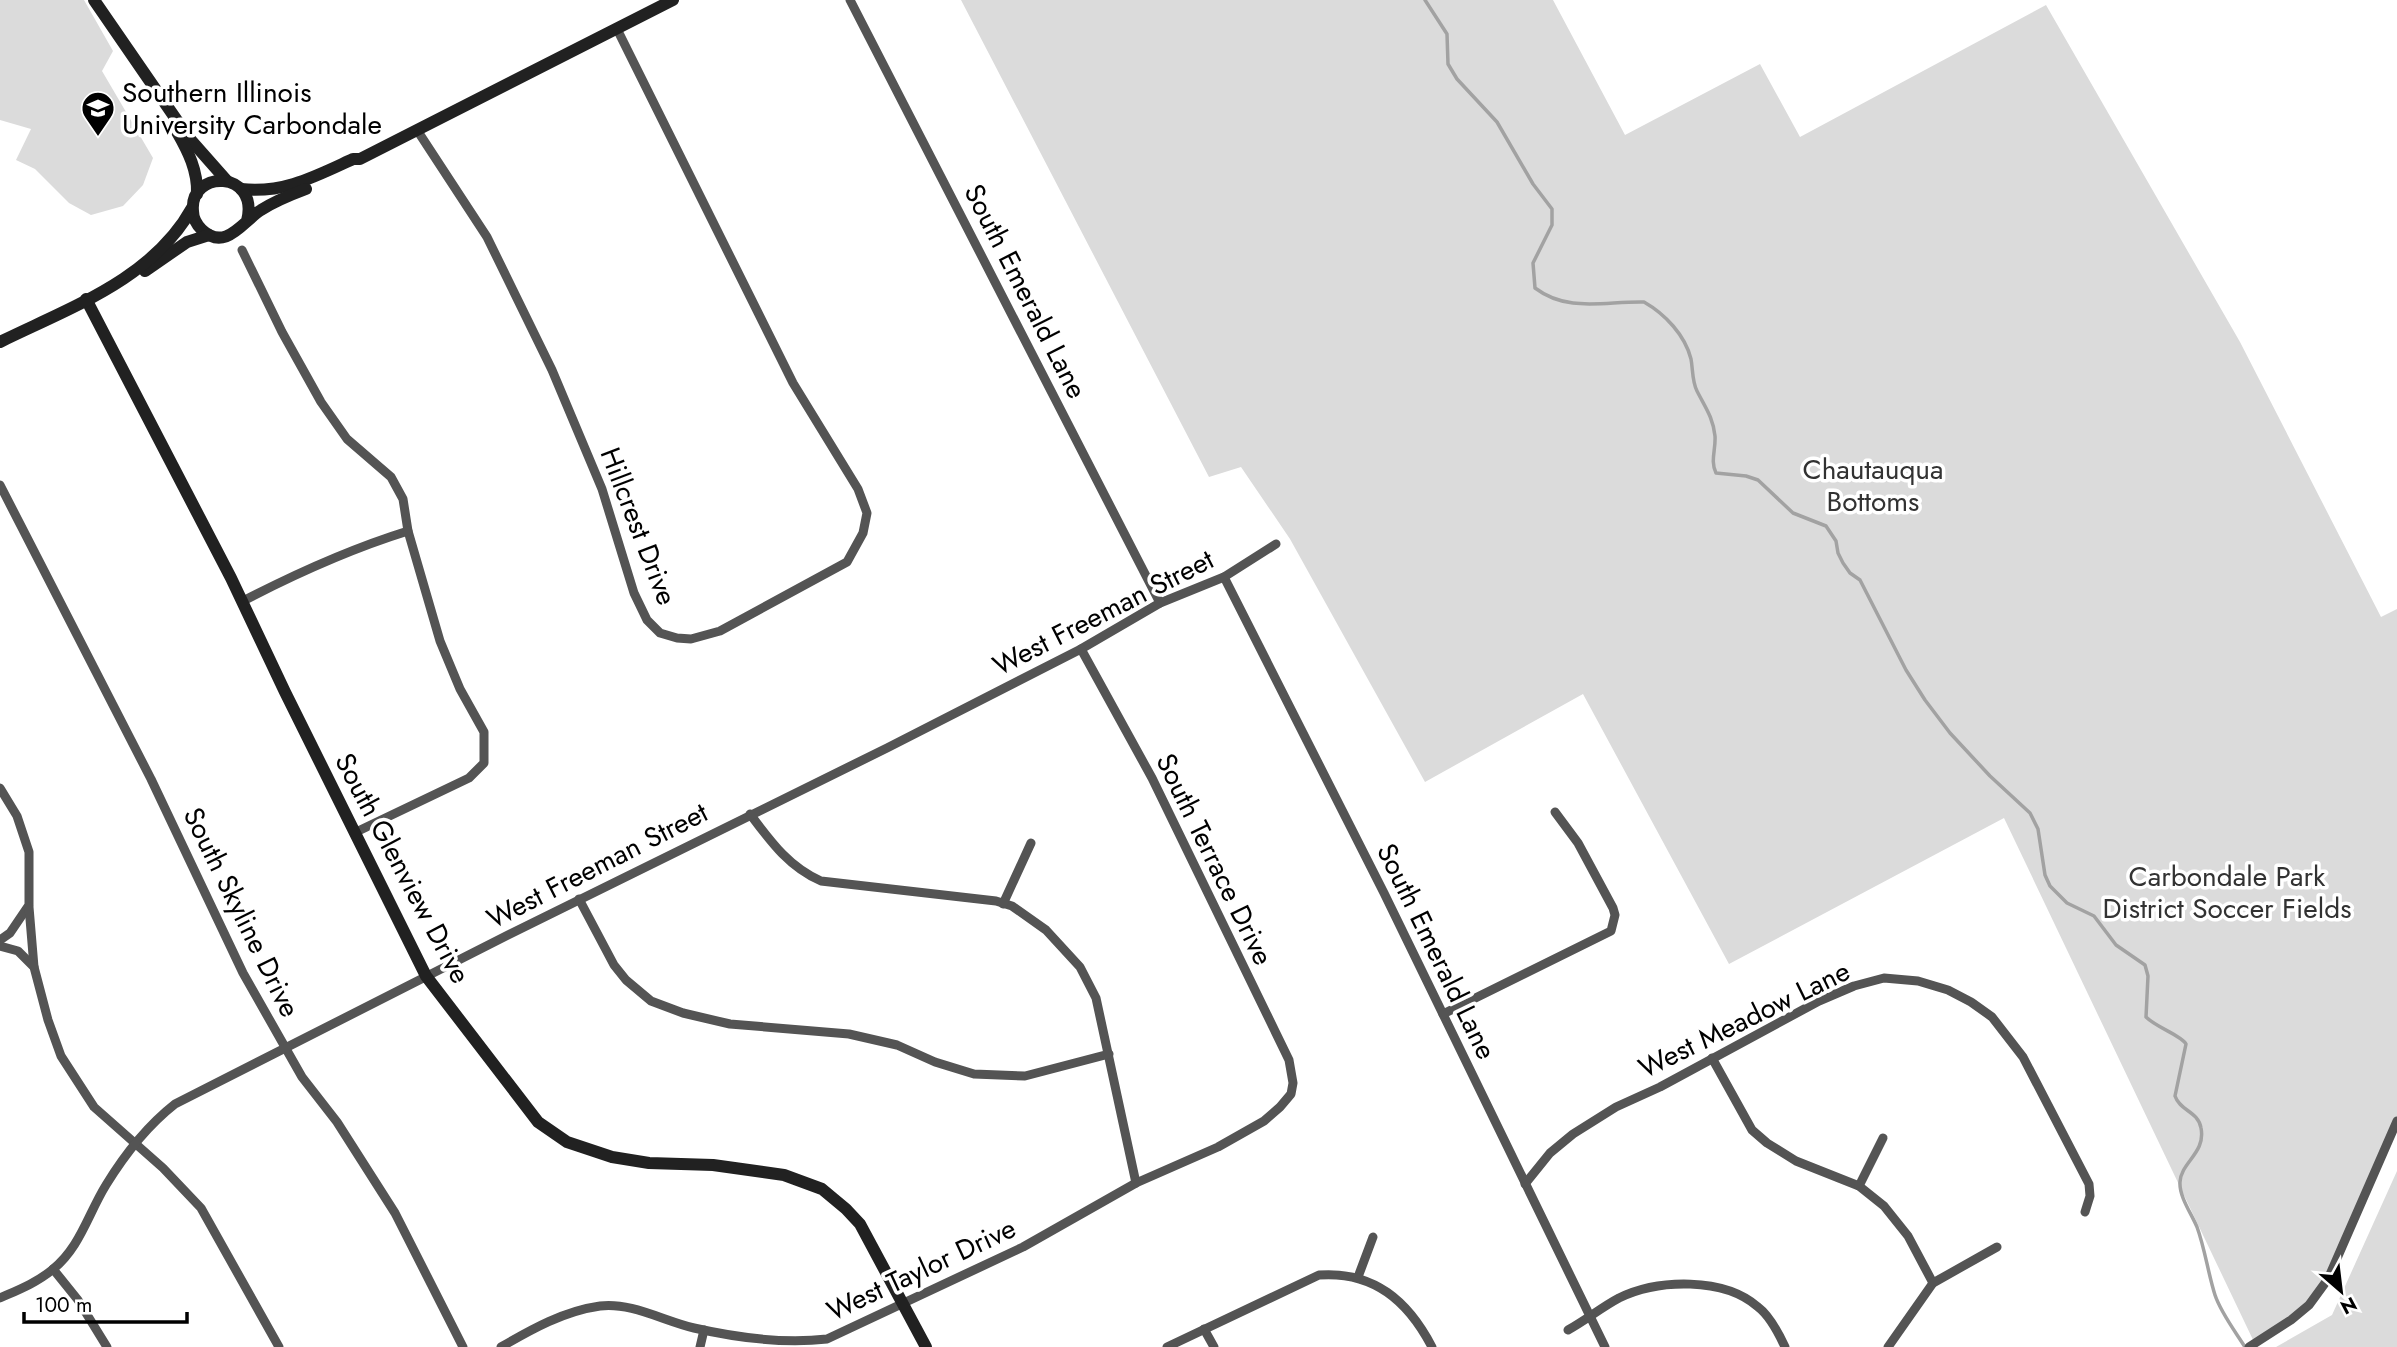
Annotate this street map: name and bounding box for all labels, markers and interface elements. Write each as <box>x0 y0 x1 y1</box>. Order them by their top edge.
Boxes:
place label: Southern Illinois University Carbondale <box>122 72 382 145</box>
school or university icon: Southern Illinois University Carbondale <box>79 89 117 138</box>
street label: South Emerald Lane <box>954 177 1097 406</box>
street label: Hillcrest Drive <box>590 441 687 611</box>
park label: Chautauqua Bottoms <box>1802 449 1944 522</box>
street label: West Freeman Street <box>986 539 1221 686</box>
street label: South Glenview Drive <box>324 746 481 991</box>
street label: South Terrace Drive <box>1146 746 1284 972</box>
street label: West Freeman Street <box>480 792 715 939</box>
street label: South Skyline Drive <box>173 800 310 1024</box>
street label: South Emerald Lane <box>1366 836 1507 1066</box>
park label: Carbondale Park District Soccer Fields <box>2103 856 2351 929</box>
street label: West Meadow Lane <box>1632 951 1857 1088</box>
street label: West Taylor Drive <box>820 1208 1022 1331</box>
north arrow <box>2306 1256 2376 1326</box>
scale bar <box>24 1280 187 1324</box>
text: 100 m <box>35 1290 92 1320</box>
text: N <box>2336 1290 2362 1321</box>

